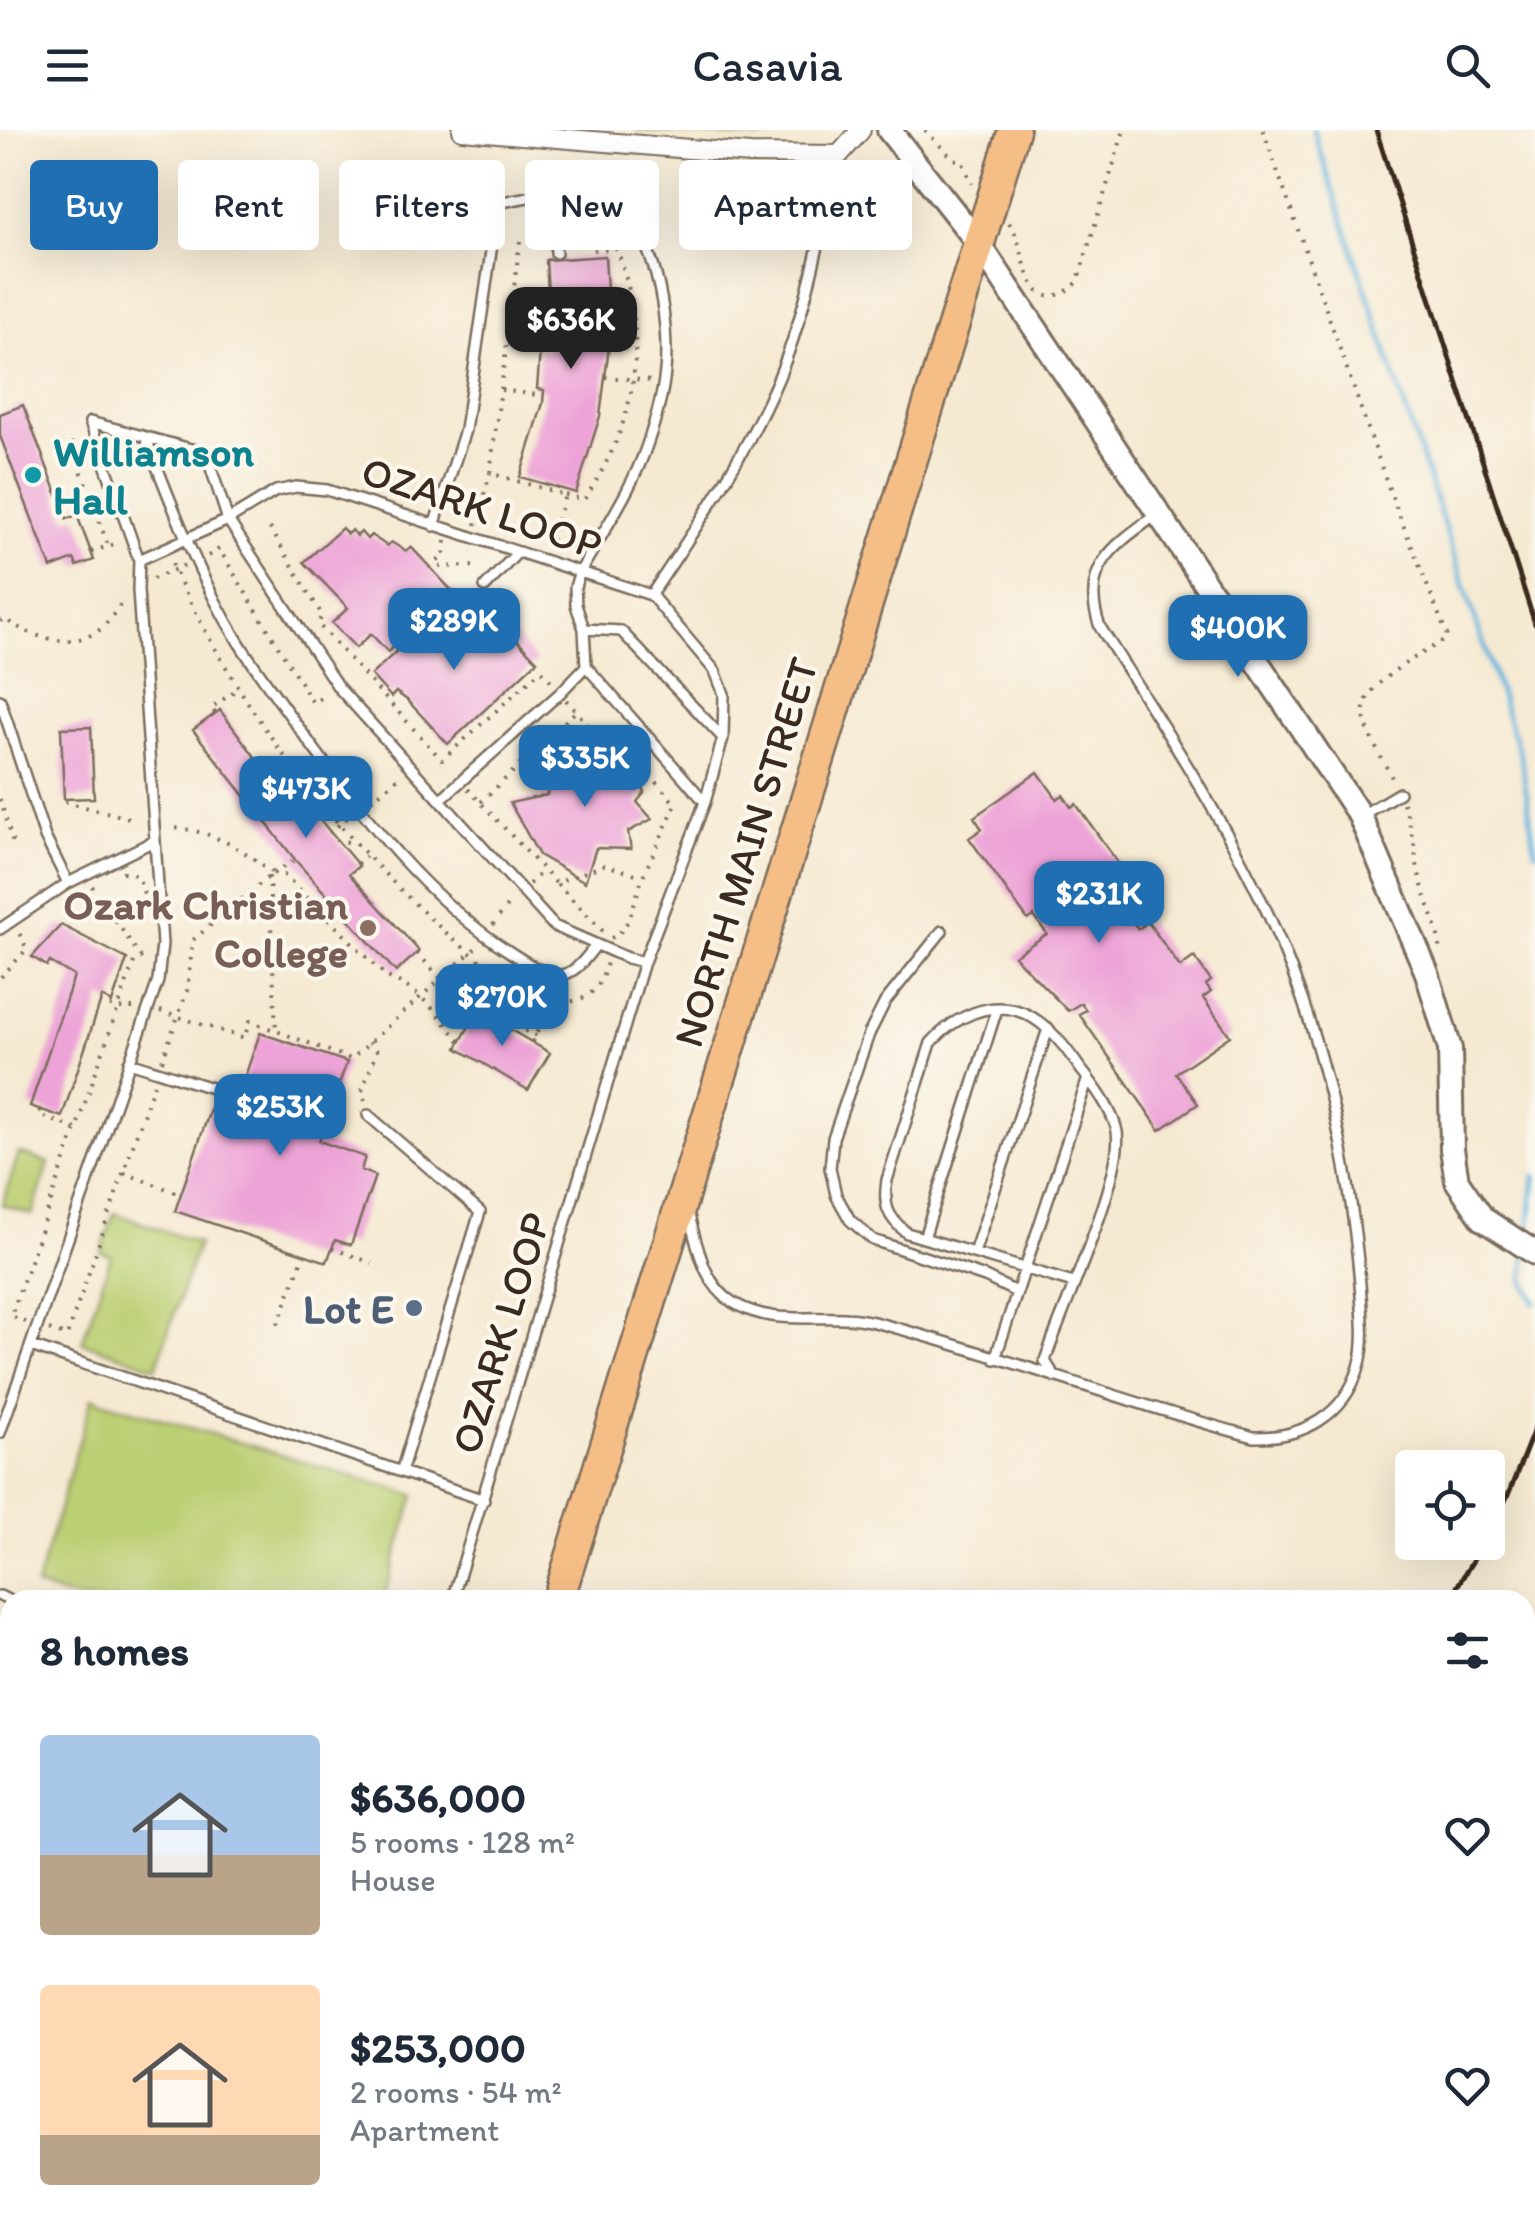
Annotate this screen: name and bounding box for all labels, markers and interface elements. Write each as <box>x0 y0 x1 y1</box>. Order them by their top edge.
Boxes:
icon: menu <box>40 38 95 93</box>
text: Casavia <box>692 38 843 92</box>
icon: search <box>1440 38 1495 93</box>
chip: Buy <box>30 160 158 250</box>
chip: Rent <box>178 160 319 250</box>
chip: Filters <box>339 160 505 250</box>
chip: New <box>525 160 659 250</box>
chip: Apartment <box>679 160 912 250</box>
pin: $636K <box>501 287 641 372</box>
text: $636K <box>527 300 615 338</box>
place label: Williamson Hall <box>53 426 255 525</box>
street label: OZARK LOOP <box>355 445 608 570</box>
marker: Williamson Hall <box>22 464 44 486</box>
pin: $289K <box>384 588 524 673</box>
pin: $400K <box>1168 595 1308 680</box>
text: $289K <box>410 601 498 639</box>
text: $400K <box>1190 608 1286 646</box>
street label: NORTH MAIN STREET <box>662 651 829 1053</box>
pin: $335K <box>515 725 655 810</box>
text: $335K <box>541 738 629 776</box>
pin: $473K <box>236 756 376 841</box>
text: $473K <box>261 769 351 807</box>
pin: $231K <box>1029 861 1169 946</box>
text: $231K <box>1056 874 1142 912</box>
place label: Ozark Christian College <box>63 879 349 978</box>
marker: Ozark Christian College <box>357 917 379 939</box>
pin: $270K <box>432 964 572 1049</box>
text: $270K <box>457 977 547 1015</box>
pin: $253K <box>210 1074 350 1159</box>
text: $253K <box>236 1087 324 1125</box>
street label: OZARK LOOP <box>440 1206 561 1460</box>
place label: Lot E <box>303 1283 394 1334</box>
marker: Lot E <box>403 1297 425 1319</box>
map controls <box>1395 1450 1505 1560</box>
button: locate <box>1395 1450 1505 1560</box>
icon: filters <box>1440 1623 1495 1678</box>
text: 8 homes <box>40 1625 189 1676</box>
text: $636,000 <box>350 1772 526 1823</box>
icon: home <box>120 1775 240 1895</box>
icon: heart <box>1440 1808 1495 1863</box>
text: 5 rooms · 128 m² <box>350 1823 575 1861</box>
text: House <box>350 1861 436 1899</box>
text: $253,000 <box>350 2022 526 2073</box>
icon: home <box>120 2025 240 2145</box>
icon: heart <box>1440 2058 1495 2113</box>
text: 2 rooms · 54 m² <box>350 2073 562 2111</box>
text: Apartment <box>350 2111 499 2149</box>

